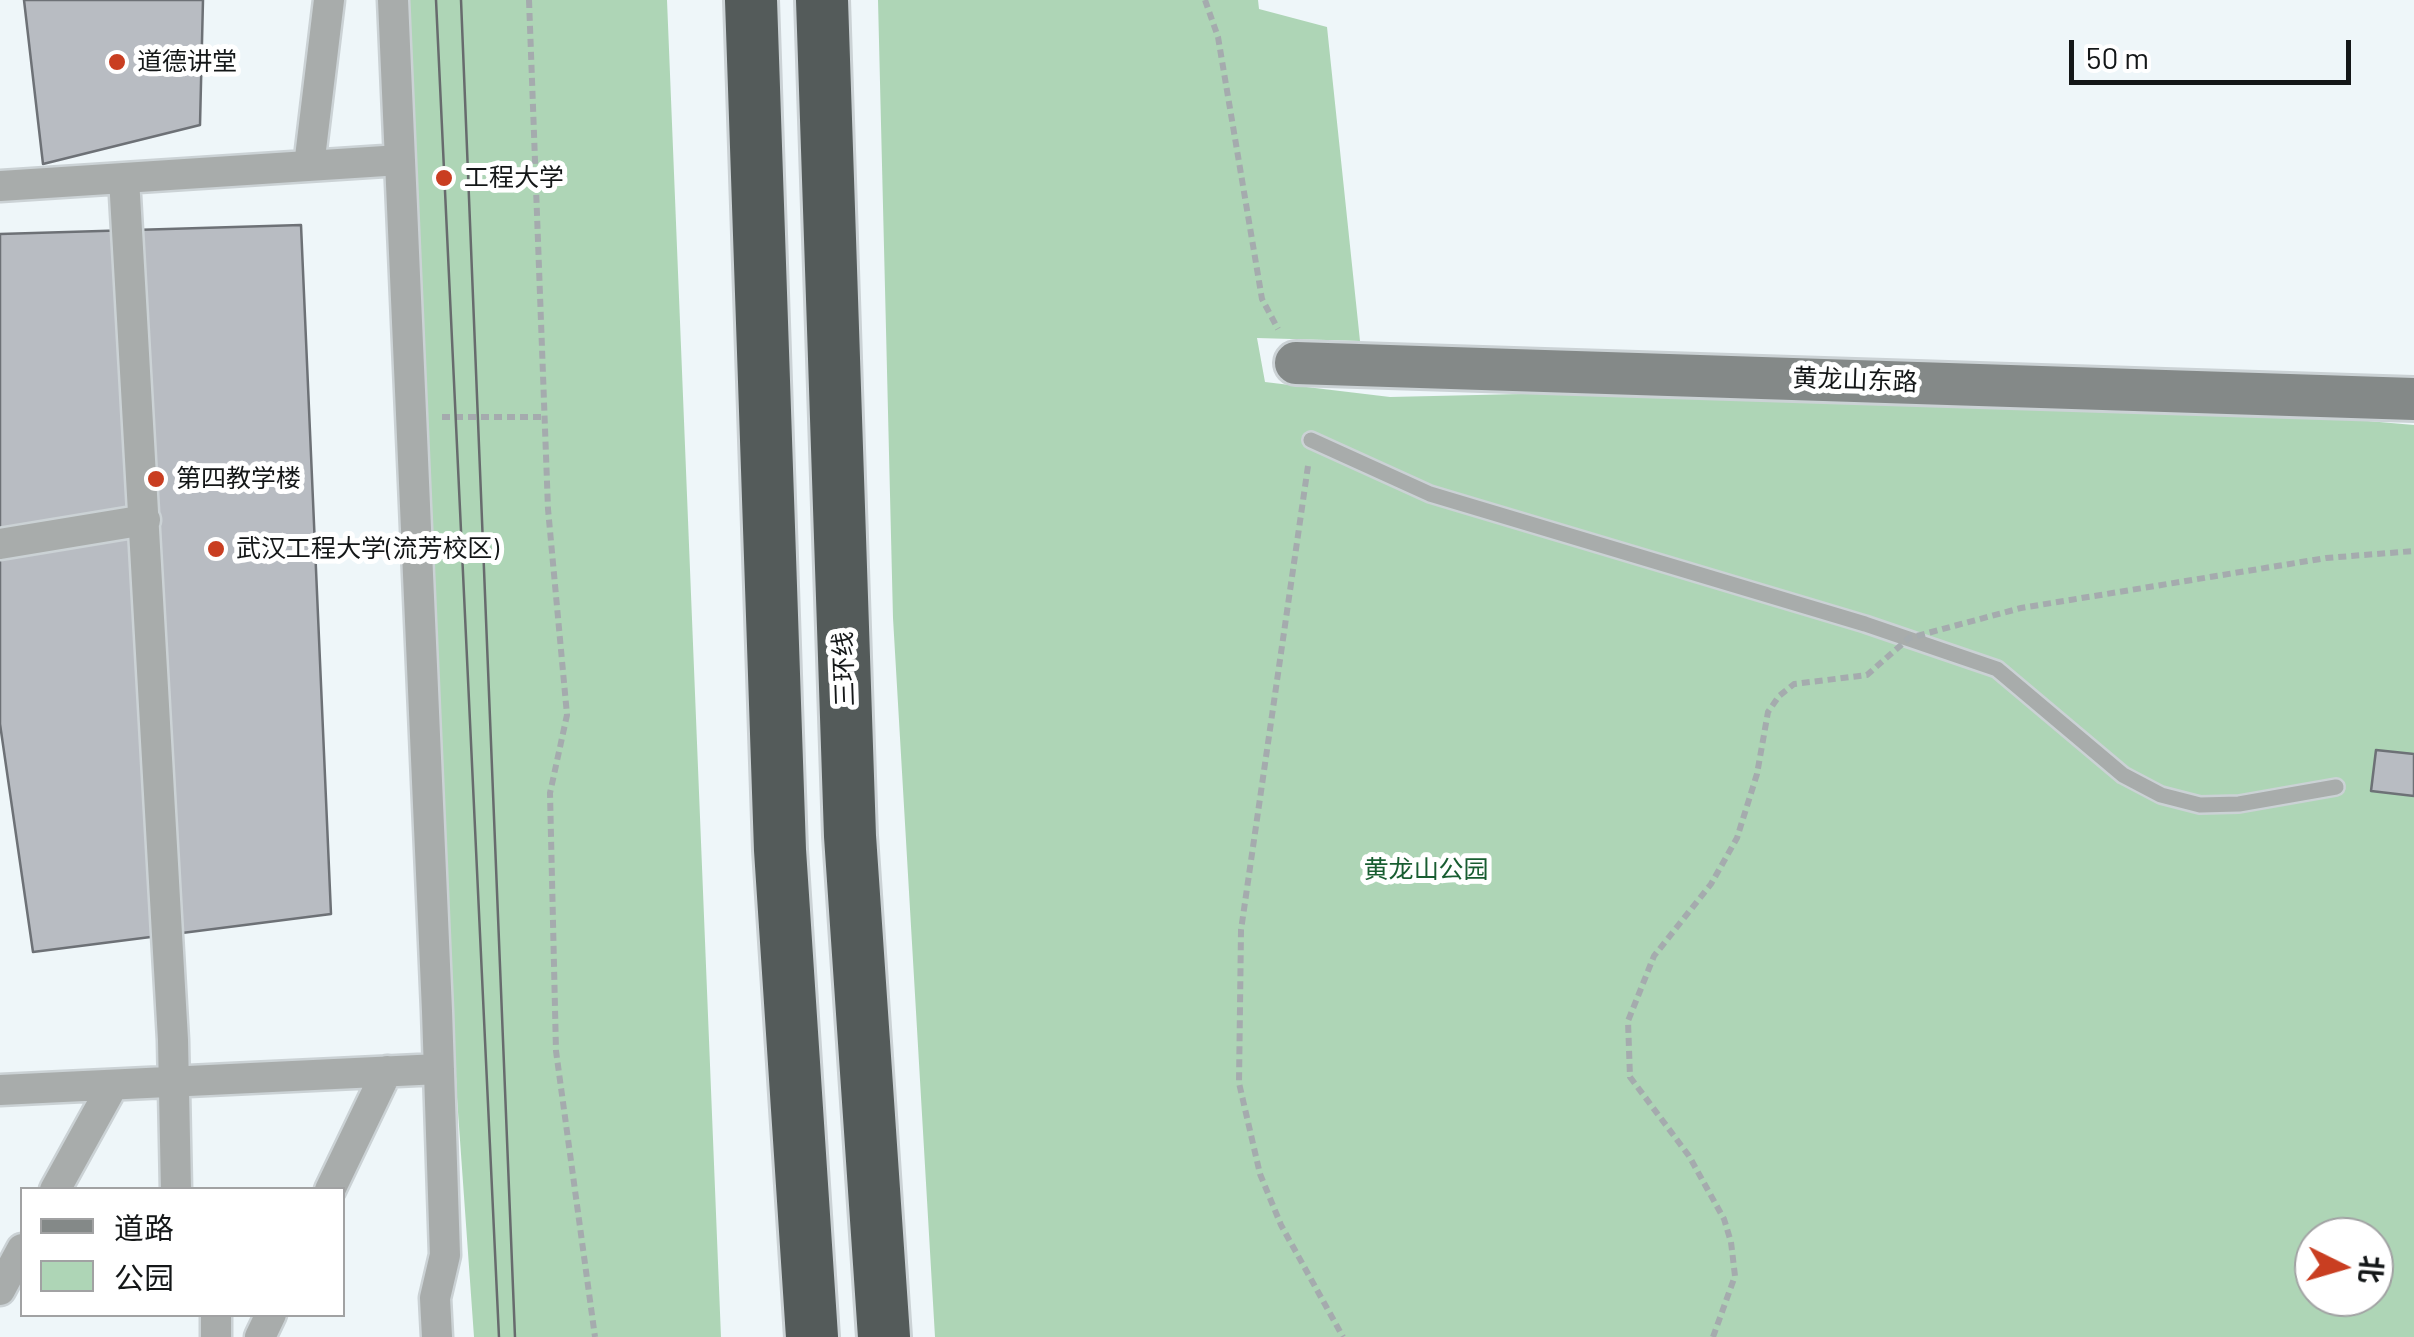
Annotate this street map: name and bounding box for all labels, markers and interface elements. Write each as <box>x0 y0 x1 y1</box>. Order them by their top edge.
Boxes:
scale bar <box>2074 20 2356 82</box>
text: 50 m <box>2086 39 2149 75</box>
place label: 道德讲堂 <box>137 47 237 77</box>
marker: 道德讲堂 <box>106 51 128 73</box>
place label: 工程大学 <box>464 163 564 193</box>
marker: 工程大学 <box>433 167 455 189</box>
street label: 黄龙山东路 <box>1792 363 1918 397</box>
place label: 第四教学楼 <box>176 464 301 494</box>
marker: 第四教学楼 <box>145 468 167 490</box>
place label: 武汉工程大学(流芳校区) <box>236 534 499 564</box>
marker: 武汉工程大学(流芳校区) <box>205 538 227 560</box>
street label: 三环线 <box>828 631 860 707</box>
park label: 黄龙山公园 <box>1364 855 1488 885</box>
legend <box>20 1187 345 1317</box>
text: 道路 <box>114 1209 174 1245</box>
north arrow <box>2294 1217 2394 1317</box>
text: 北 <box>2354 1254 2390 1285</box>
text: 公园 <box>114 1259 174 1295</box>

